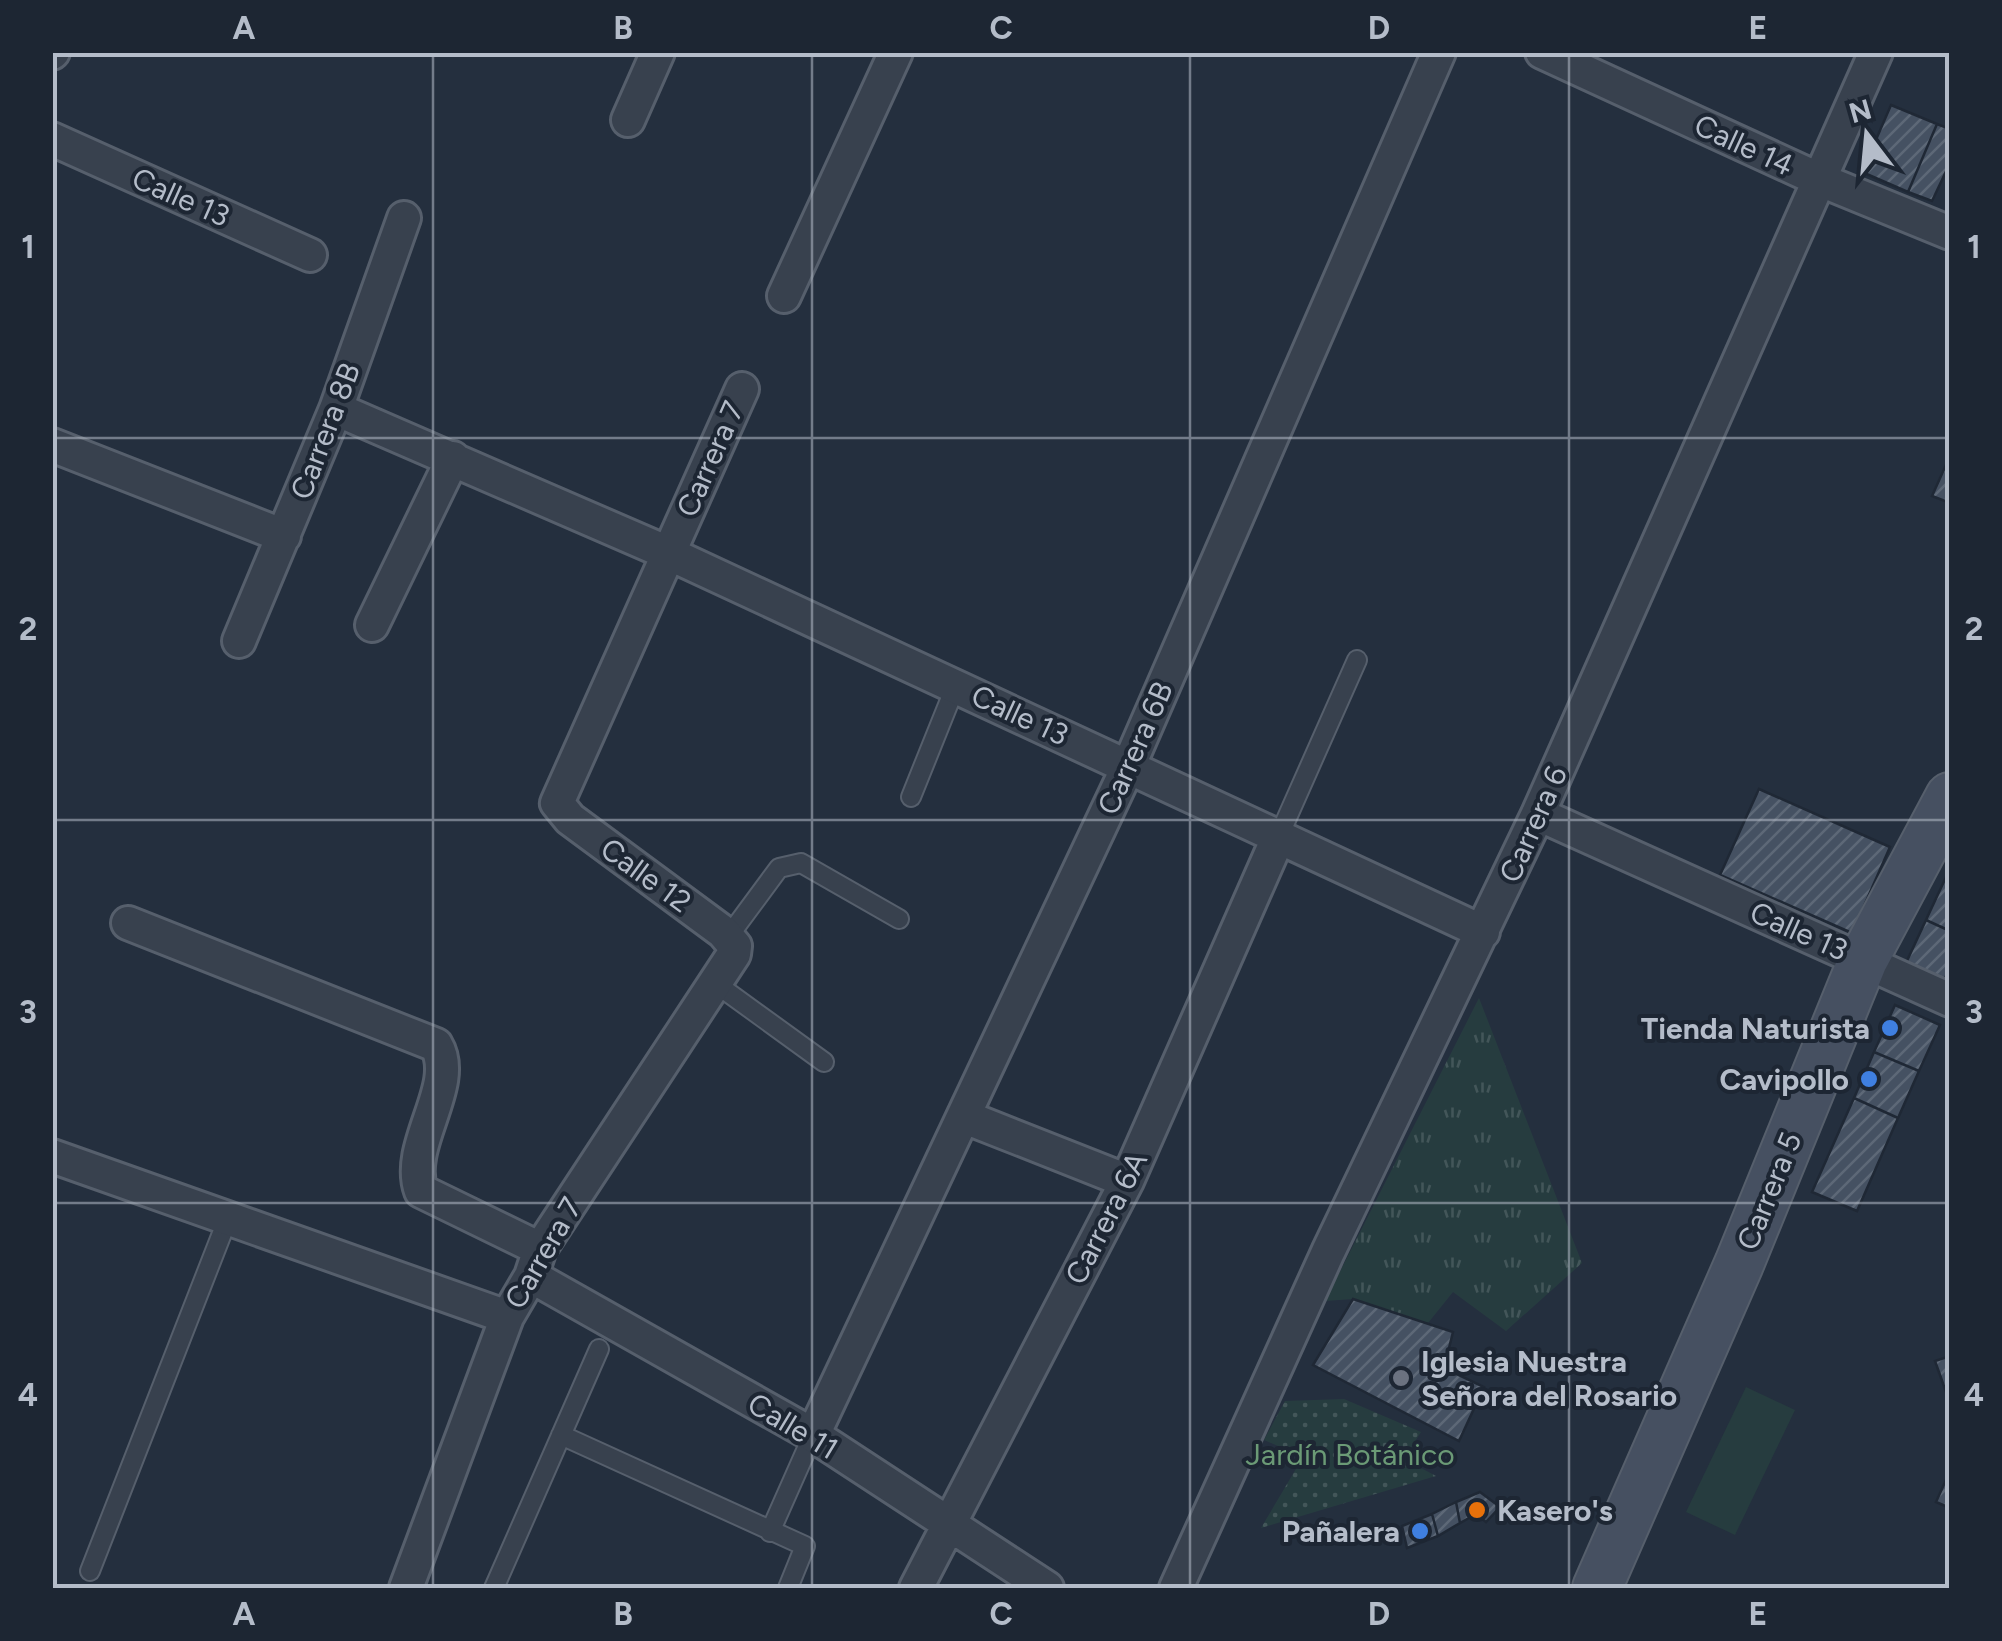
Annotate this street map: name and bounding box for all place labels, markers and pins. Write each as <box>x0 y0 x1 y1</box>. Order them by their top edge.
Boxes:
place label: Tienda Naturista <box>1641 1010 1870 1047</box>
marker: Tienda Naturista <box>1879 1017 1901 1039</box>
place label: Cavipollo <box>1719 1061 1849 1098</box>
marker: Cavipollo <box>1858 1068 1880 1090</box>
place label: Iglesia Nuestra Señora del Rosario <box>1421 1343 1677 1414</box>
marker: Iglesia Nuestra Señora del Rosario <box>1390 1367 1412 1389</box>
place label: Kasero's <box>1497 1492 1613 1529</box>
marker: Kasero's <box>1466 1499 1488 1521</box>
place label: Pañalera <box>1282 1513 1400 1550</box>
marker: Pañalera <box>1409 1520 1431 1542</box>

